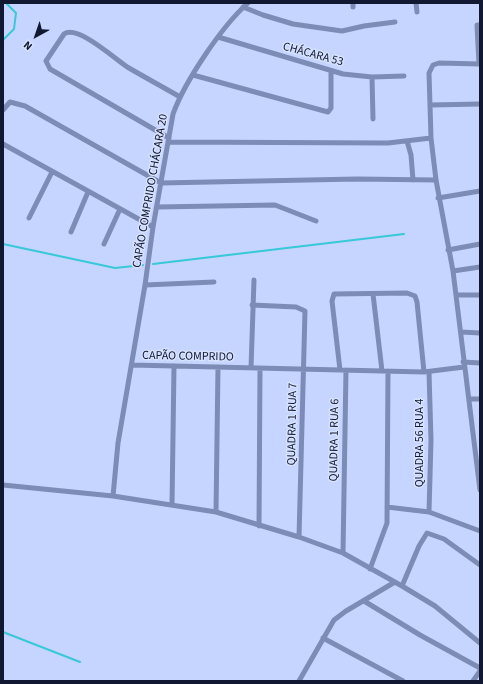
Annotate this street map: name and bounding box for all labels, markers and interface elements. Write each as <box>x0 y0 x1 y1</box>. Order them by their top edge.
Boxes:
north arrow <box>16 16 56 56</box>
text: N <box>20 37 36 54</box>
street label: CHÁCARA 53 <box>281 40 345 70</box>
street label: CAPÃO COMPRIDO CHÁCARA 20 <box>130 113 172 269</box>
street label: CAPÃO COMPRIDO <box>142 349 234 365</box>
street label: QUADRA 1 RUA 7 <box>285 383 301 465</box>
street label: QUADRA 1 RUA 6 <box>327 399 343 481</box>
street label: QUADRA 56 RUA 4 <box>413 399 427 487</box>

